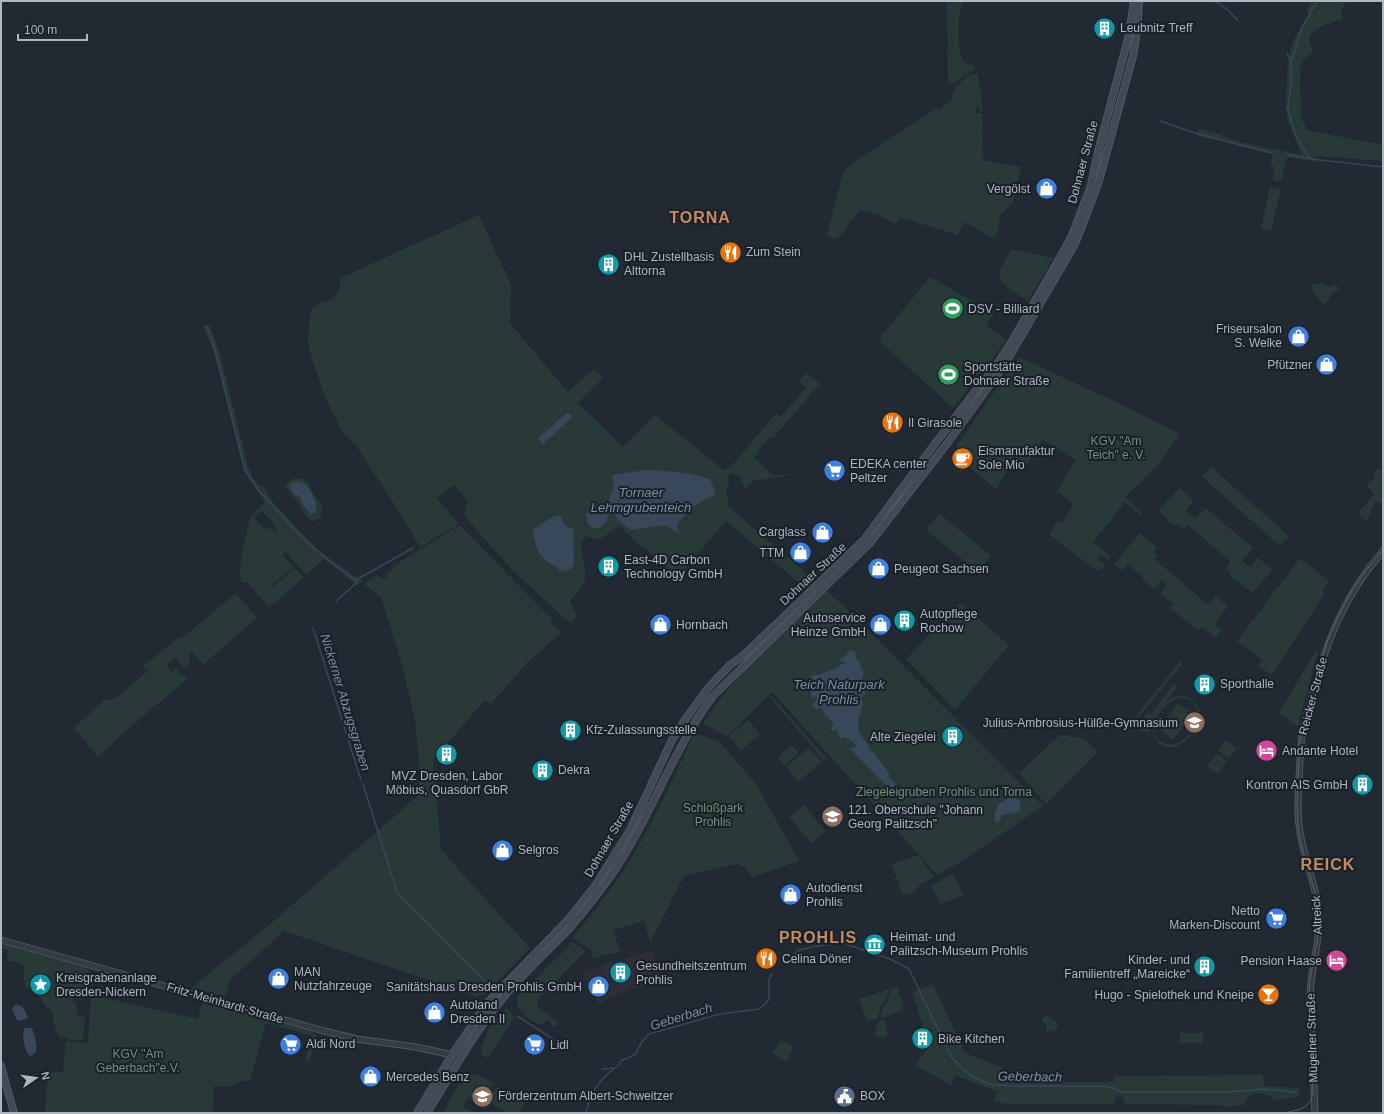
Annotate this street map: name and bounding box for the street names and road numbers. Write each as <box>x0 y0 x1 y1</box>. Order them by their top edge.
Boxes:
street label: Dohnaer Straße <box>1065 119 1101 205</box>
street label: Dohnaer Straße <box>777 540 849 608</box>
street label: Reicker Straße <box>1296 655 1330 736</box>
street label: Dohnaer Straße <box>582 798 637 879</box>
street label: Altreick <box>1309 894 1325 935</box>
street label: Fritz-Meinhardt-Straße <box>165 980 285 1026</box>
street label: Mügelner Straße <box>1303 993 1321 1083</box>

